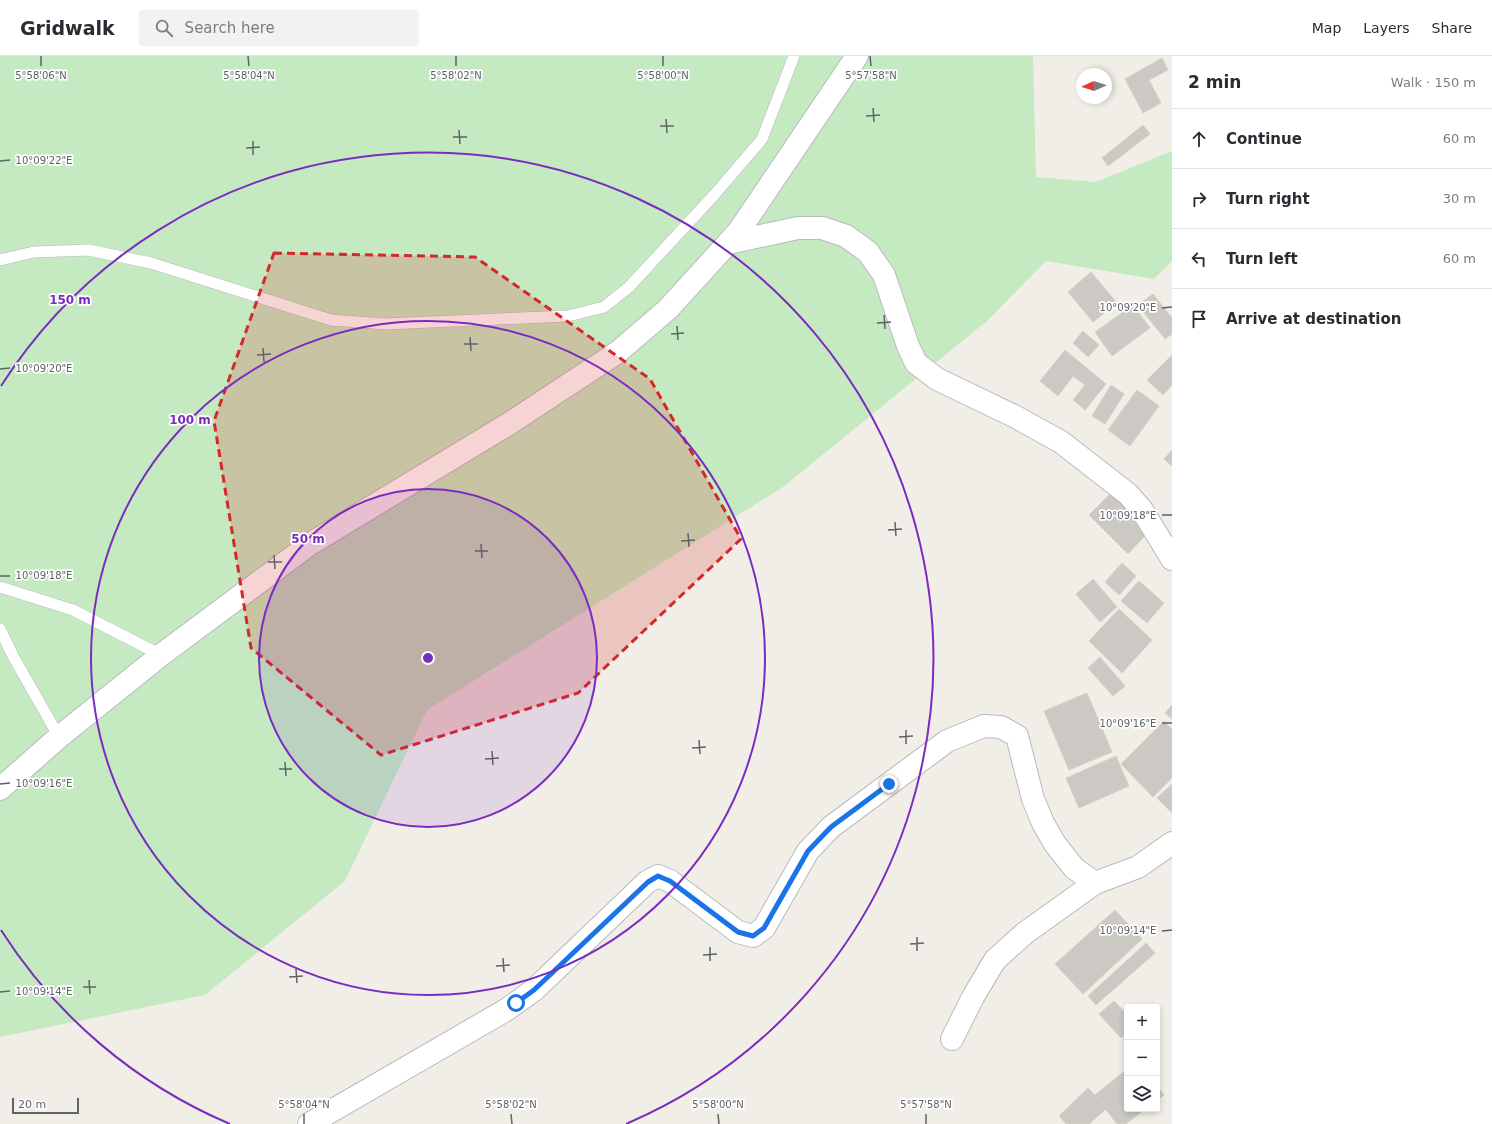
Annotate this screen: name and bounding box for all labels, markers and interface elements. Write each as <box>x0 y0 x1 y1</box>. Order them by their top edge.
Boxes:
search box <box>139 10 419 46</box>
text: Gridwalk <box>20 17 115 39</box>
icon: search <box>153 17 175 39</box>
text: Search here <box>185 19 275 37</box>
text: Map <box>1312 20 1341 36</box>
text: Layers <box>1363 20 1410 36</box>
text: Share <box>1432 20 1472 36</box>
north arrow <box>1076 68 1112 104</box>
text: 5°58'06"N <box>15 70 67 81</box>
text: 5°58'04"N <box>223 70 275 81</box>
text: 5°58'02"N <box>430 70 482 81</box>
text: 5°58'00"N <box>637 70 689 81</box>
text: 5°57'58"N <box>845 70 897 81</box>
text: 2 min <box>1188 72 1241 92</box>
text: Walk · 150 m <box>1391 75 1476 90</box>
icon: ahead <box>1188 128 1210 150</box>
text: Continue <box>1226 130 1302 148</box>
text: 60 m <box>1443 131 1476 146</box>
text: 10°09'22"E <box>16 155 72 166</box>
icon: right <box>1188 188 1210 210</box>
text: Turn right <box>1226 190 1310 208</box>
text: 30 m <box>1443 191 1476 206</box>
icon: left <box>1188 248 1210 270</box>
text: Turn left <box>1226 250 1298 268</box>
text: 60 m <box>1443 251 1476 266</box>
text: 150 m <box>49 293 91 307</box>
text: 10°09'20"E <box>1100 302 1156 313</box>
icon: arrive <box>1188 308 1210 330</box>
text: Arrive at destination <box>1226 310 1401 328</box>
text: 10°09'20"E <box>16 363 72 374</box>
text: 100 m <box>169 413 211 427</box>
text: 10°09'18"E <box>1100 510 1156 521</box>
text: 50 m <box>291 532 325 546</box>
text: 10°09'18"E <box>16 570 72 581</box>
centre of rings <box>421 651 435 665</box>
text: 10°09'16"E <box>1100 718 1156 729</box>
route end <box>880 775 898 793</box>
text: 10°09'16"E <box>16 778 72 789</box>
text: 10°09'14"E <box>1100 925 1156 936</box>
text: 10°09'14"E <box>16 986 72 997</box>
route start <box>507 994 525 1012</box>
map controls <box>1124 1004 1160 1112</box>
button: + <box>1124 1004 1160 1040</box>
button: − <box>1124 1040 1160 1076</box>
button: layers <box>1124 1076 1160 1112</box>
scale bar <box>12 1096 79 1115</box>
text: 20 m <box>18 1098 46 1111</box>
text: 5°58'04"N <box>278 1099 330 1110</box>
text: 5°58'02"N <box>485 1099 537 1110</box>
text: 5°58'00"N <box>692 1099 744 1110</box>
text: 5°57'58"N <box>900 1099 952 1110</box>

